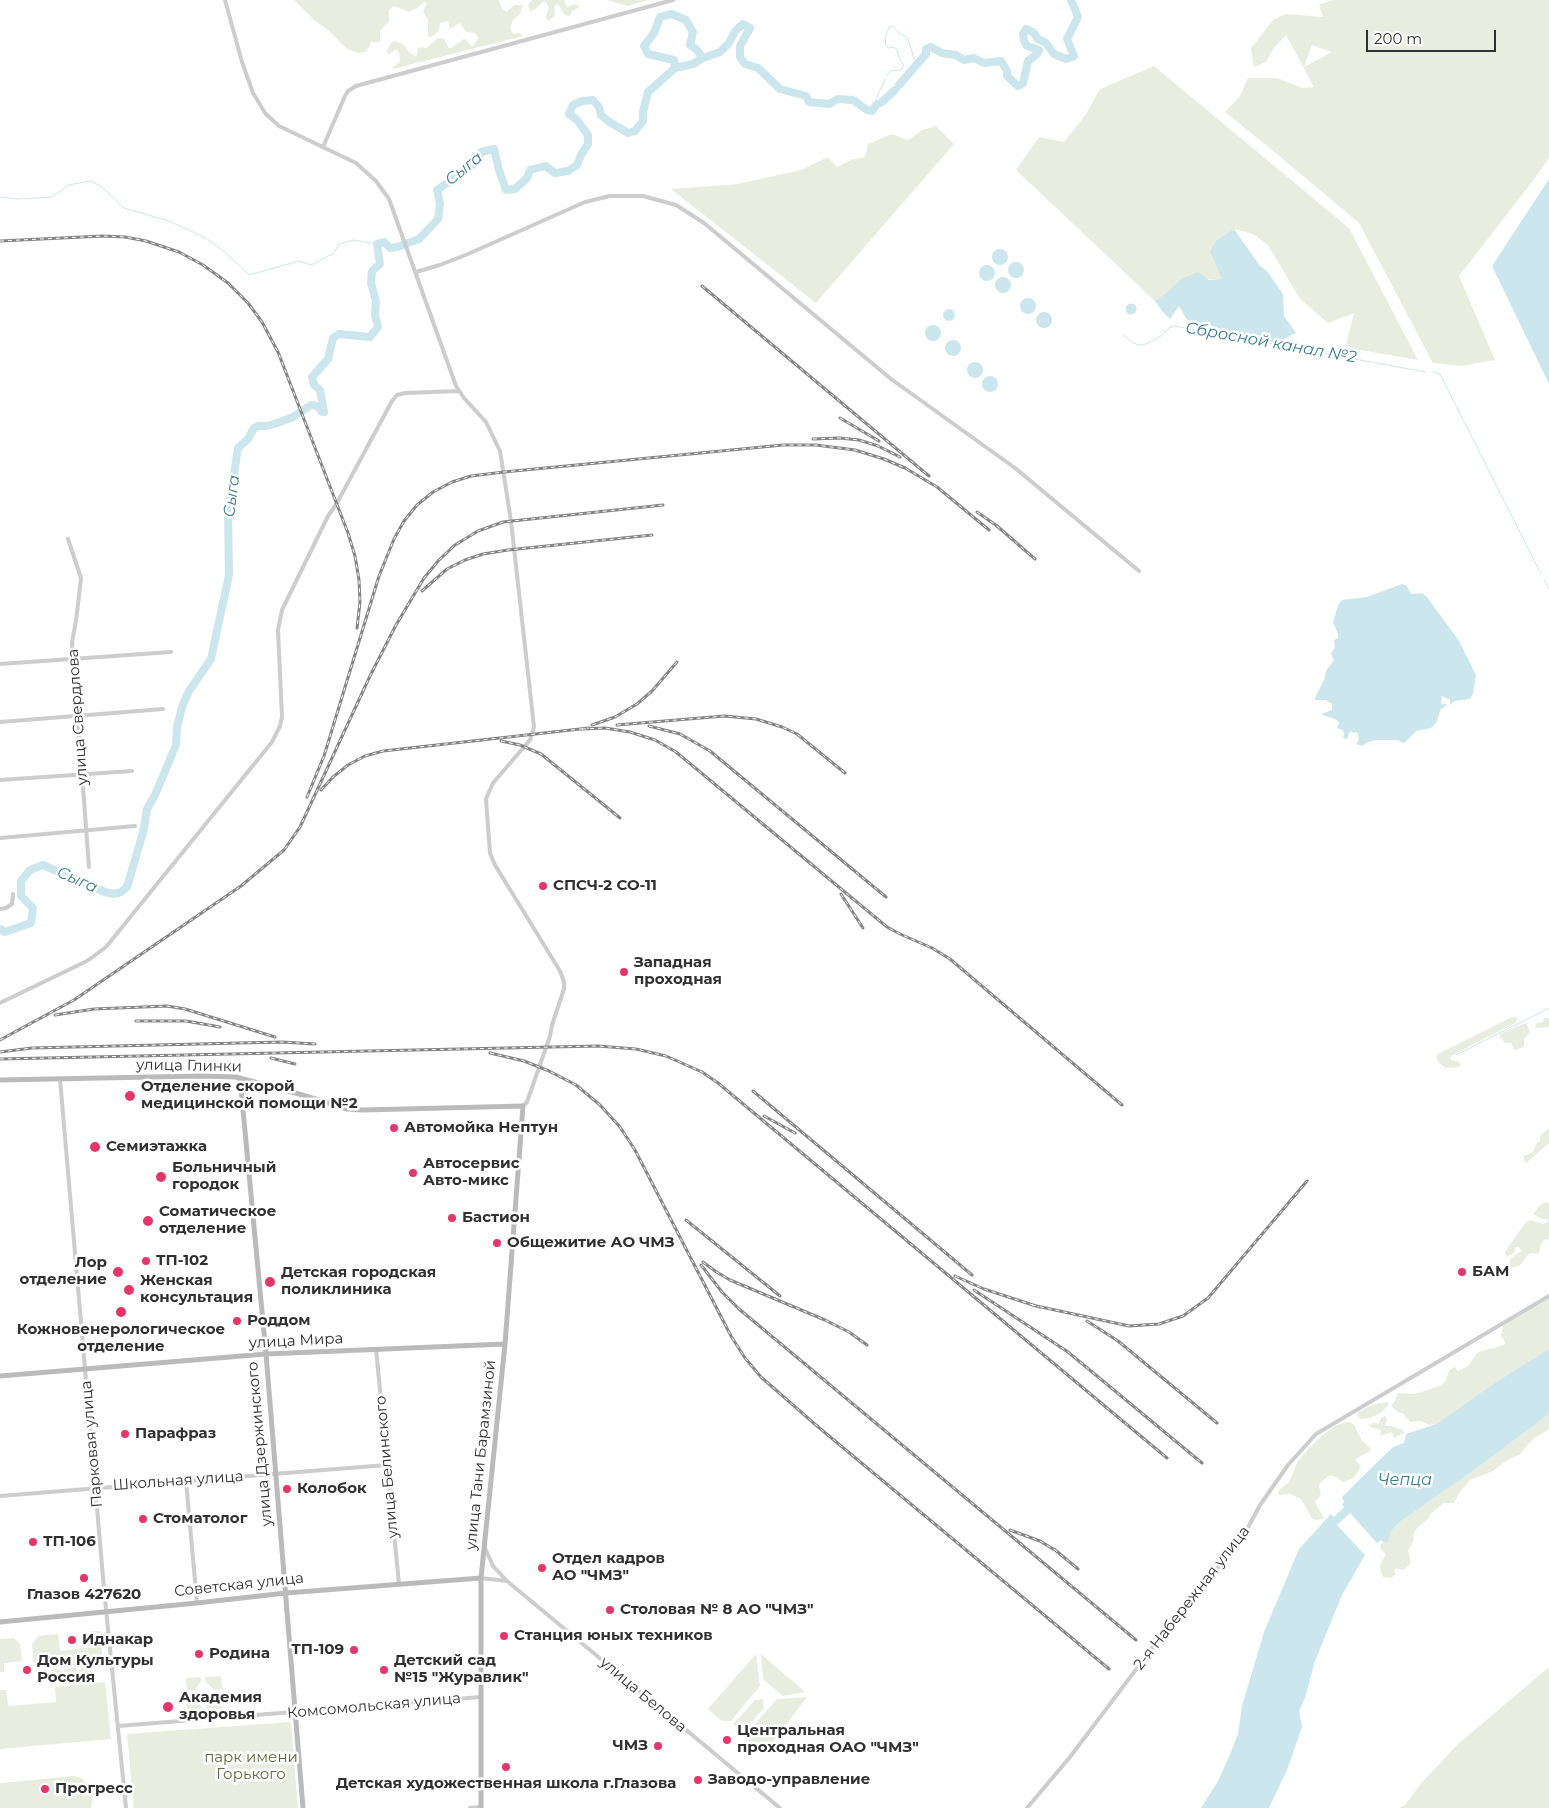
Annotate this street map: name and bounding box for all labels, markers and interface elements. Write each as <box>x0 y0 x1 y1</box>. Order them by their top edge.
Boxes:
scale bar <box>1369 20 1499 52</box>
text: 200 m <box>1374 29 1422 48</box>
water label: Сыга <box>441 148 487 190</box>
water label: Сбросной канал №2 <box>1184 318 1358 368</box>
water label: Сыга <box>220 474 244 518</box>
street label: улица Свердлова <box>64 648 92 786</box>
water label: Сыга <box>54 863 100 897</box>
place label: СПСЧ-2 СО-11 <box>553 877 657 895</box>
marker: СПСЧ-2 СО-11 <box>537 880 549 892</box>
place label: Западная проходная <box>634 954 722 989</box>
marker: Западная проходная <box>618 966 630 978</box>
street label: улица Глинки <box>136 1056 242 1076</box>
place label: Отделение скорой медицинской помощи №2 <box>141 1078 358 1113</box>
marker: Отделение скорой медицинской помощи №2 <box>123 1089 137 1103</box>
place label: Автомойка Нептун <box>404 1119 558 1137</box>
marker: Автомойка Нептун <box>388 1122 400 1134</box>
place label: Семиэтажка <box>106 1138 207 1156</box>
marker: Семиэтажка <box>88 1140 102 1154</box>
place label: Автосервис Авто-микс <box>423 1155 520 1190</box>
place label: Больничный городок <box>172 1159 276 1194</box>
marker: Автосервис Авто-микс <box>407 1167 419 1179</box>
marker: Больничный городок <box>154 1170 168 1184</box>
place label: Соматическое отделение <box>159 1203 276 1238</box>
place label: Бастион <box>462 1209 530 1227</box>
marker: Бастион <box>446 1212 458 1224</box>
marker: Соматическое отделение <box>141 1214 155 1228</box>
place label: Общежитие АО ЧМЗ <box>507 1234 674 1252</box>
marker: Общежитие АО ЧМЗ <box>491 1237 503 1249</box>
place label: ТП-102 <box>156 1252 208 1270</box>
place label: Лор отделение <box>20 1254 107 1289</box>
marker: ТП-102 <box>140 1255 152 1267</box>
place label: БАМ <box>1472 1263 1509 1281</box>
place label: Детская городская поликлиника <box>281 1264 436 1299</box>
marker: Лор отделение <box>111 1265 125 1279</box>
marker: БАМ <box>1456 1266 1468 1278</box>
place label: Женская консультация <box>140 1272 253 1307</box>
marker: Детская городская поликлиника <box>263 1275 277 1289</box>
marker: Женская консультация <box>122 1283 136 1297</box>
marker: Кожновенерологическое отделение <box>114 1305 128 1319</box>
place label: Роддом <box>247 1312 310 1330</box>
marker: Роддом <box>231 1315 243 1327</box>
place label: Кожновенерологическое отделение <box>17 1321 225 1356</box>
street label: улица Мира <box>248 1330 344 1352</box>
street label: улица Тани Барамзиной <box>462 1359 500 1551</box>
street label: улица Дзержинского <box>244 1361 276 1527</box>
street label: Парковая улица <box>77 1380 107 1508</box>
street label: улица Белинского <box>372 1395 402 1539</box>
place label: Парафраз <box>135 1425 216 1443</box>
marker: Парафраз <box>119 1428 131 1440</box>
street label: Школьная улица <box>112 1467 244 1495</box>
water label: Чепца <box>1378 1470 1432 1490</box>
place label: Колобок <box>297 1480 367 1498</box>
marker: Колобок <box>281 1483 293 1495</box>
place label: Стоматолог <box>153 1510 247 1528</box>
marker: Стоматолог <box>137 1513 149 1525</box>
street label: 2-я Набережная улица <box>1130 1523 1254 1673</box>
place label: ТП-106 <box>43 1533 96 1551</box>
marker: ТП-106 <box>27 1536 39 1548</box>
place label: Отдел кадров АО "ЧМЗ" <box>552 1550 665 1585</box>
marker: Отдел кадров АО "ЧМЗ" <box>536 1562 548 1574</box>
street label: Советская улица <box>173 1569 305 1601</box>
marker: Глазов 427620 <box>78 1572 90 1584</box>
place label: Глазов 427620 <box>27 1586 141 1604</box>
place label: Столовая № 8 АО "ЧМЗ" <box>620 1601 814 1619</box>
marker: Столовая № 8 АО "ЧМЗ" <box>604 1604 616 1616</box>
place label: Станция юных техников <box>514 1627 713 1645</box>
marker: Станция юных техников <box>498 1630 510 1642</box>
place label: Иднакар <box>82 1631 153 1649</box>
marker: Иднакар <box>66 1634 78 1646</box>
place label: ТП-109 <box>291 1641 344 1659</box>
marker: ТП-109 <box>348 1644 360 1656</box>
place label: Родина <box>209 1645 270 1663</box>
marker: Родина <box>193 1648 205 1660</box>
place label: Дом Культуры Россия <box>37 1652 154 1687</box>
place label: Детский сад №15 "Журавлик" <box>394 1652 529 1687</box>
street label: улица Белова <box>596 1654 690 1736</box>
marker: Дом Культуры Россия <box>21 1664 33 1676</box>
marker: Детский сад №15 "Журавлик" <box>378 1664 390 1676</box>
place label: Академия здоровья <box>179 1689 262 1724</box>
street label: Комсомольская улица <box>286 1689 462 1723</box>
marker: Академия здоровья <box>161 1700 175 1714</box>
place label: Центральная проходная ОАО "ЧМЗ" <box>737 1722 919 1757</box>
marker: Центральная проходная ОАО "ЧМЗ" <box>721 1734 733 1746</box>
place label: ЧМЗ <box>613 1737 648 1755</box>
marker: ЧМЗ <box>652 1740 664 1752</box>
park label: парк имени Горького <box>204 1749 298 1784</box>
marker: Детская художественная школа г.Глазова <box>500 1761 512 1773</box>
place label: Заводо-управление <box>708 1771 870 1789</box>
marker: Заводо-управление <box>692 1774 704 1786</box>
place label: Детская художественная школа г.Глазова <box>336 1775 676 1793</box>
place label: Прогресс <box>55 1780 133 1798</box>
marker: Прогресс <box>39 1783 51 1795</box>

